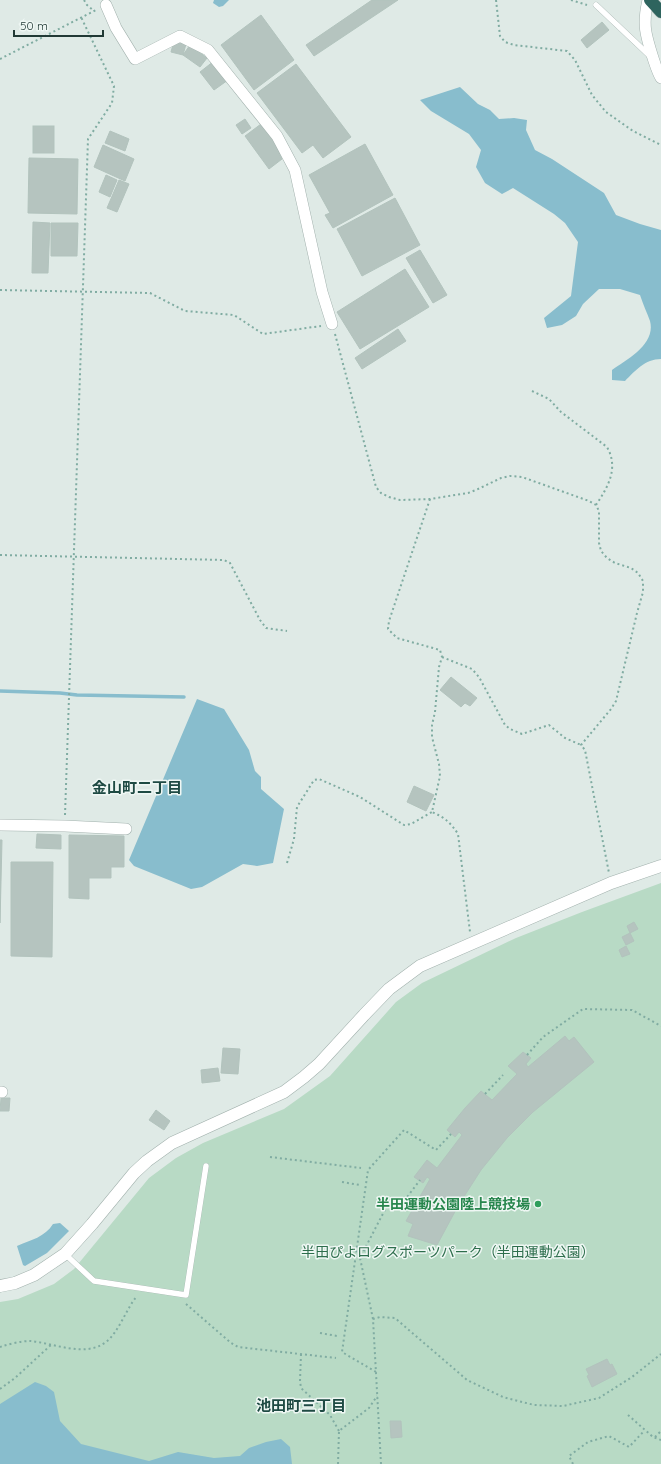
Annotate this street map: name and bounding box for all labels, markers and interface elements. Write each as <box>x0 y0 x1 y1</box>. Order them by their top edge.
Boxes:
scale bar <box>14 12 103 38</box>
text: 50 m <box>20 18 48 33</box>
district label: 金山町二丁目 <box>92 778 182 797</box>
place label: 半田運動公園陸上競技場 <box>376 1195 530 1213</box>
marker: 半田運動公園陸上競技場 <box>533 1199 543 1209</box>
park label: 半田ぴよログスポーツパーク（半田運動公園） <box>301 1243 595 1261</box>
district label: 池田町三丁目 <box>256 1396 346 1415</box>

